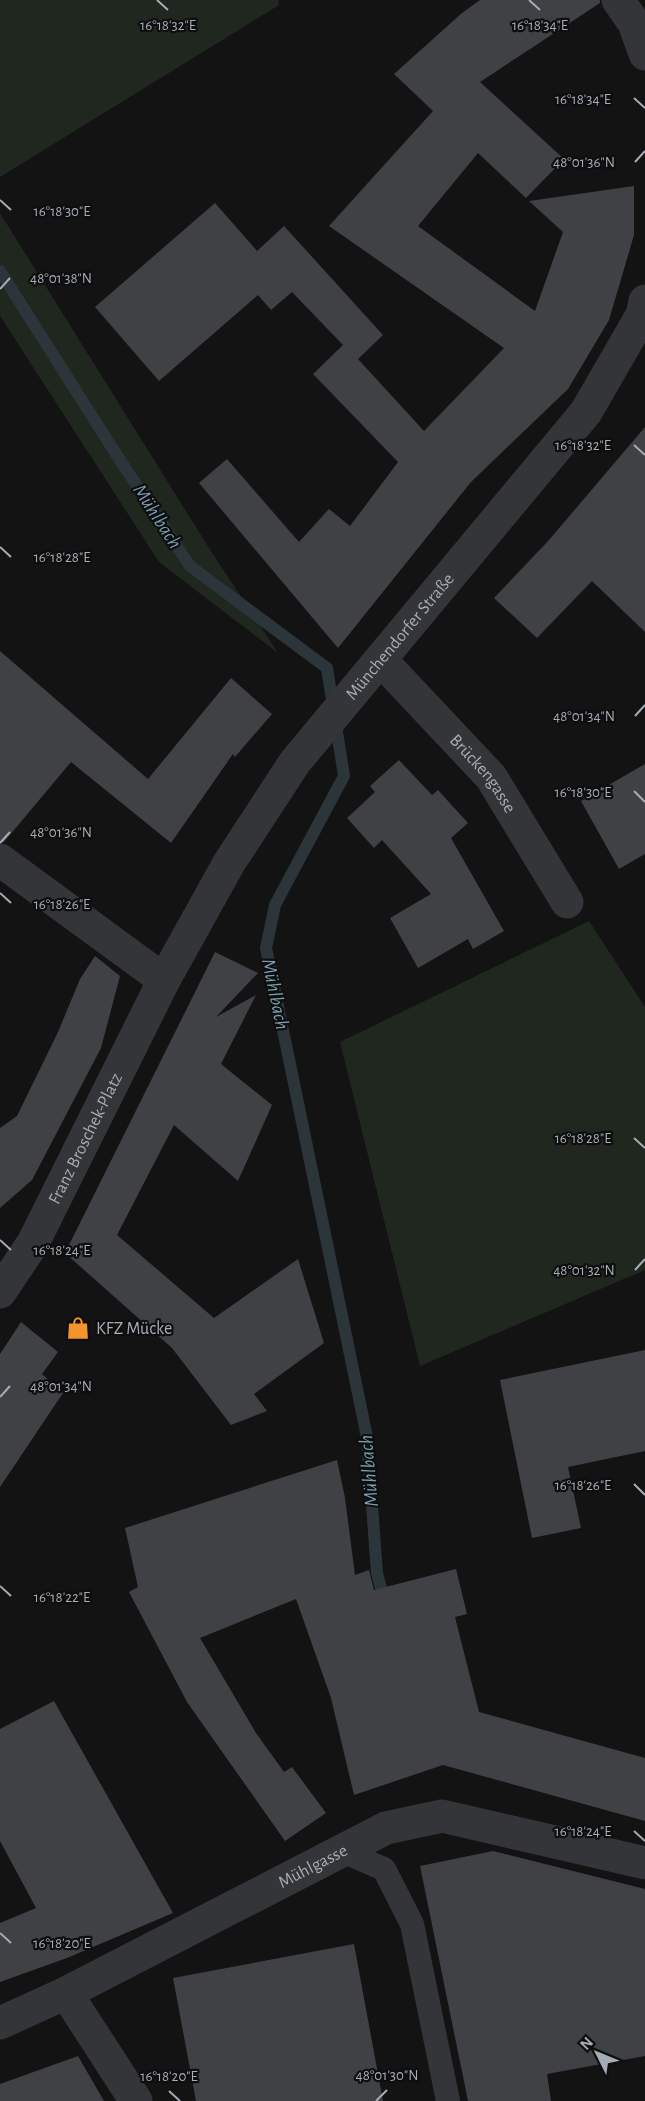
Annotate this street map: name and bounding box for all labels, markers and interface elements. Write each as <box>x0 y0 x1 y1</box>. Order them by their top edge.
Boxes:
text: 16°18'32"E <box>140 18 196 33</box>
text: 16°18'34"E <box>512 18 568 33</box>
text: 16°18'34"E <box>555 92 611 107</box>
text: 48°01'36"N <box>553 155 615 170</box>
text: 16°18'30"E <box>34 204 90 219</box>
text: 48°01'38"N <box>30 271 92 286</box>
text: 16°18'32"E <box>555 438 611 453</box>
water label: Mühlbach <box>129 481 185 552</box>
text: 16°18'28"E <box>34 550 90 565</box>
street label: Münchendorfer Straße <box>343 570 458 704</box>
text: 48°01'34"N <box>553 709 615 724</box>
street label: Brückengasse <box>446 731 519 817</box>
text: 16°18'30"E <box>555 785 611 800</box>
text: 48°01'36"N <box>30 825 92 840</box>
text: 16°18'26"E <box>34 897 90 912</box>
water label: Mühlbach <box>258 957 292 1032</box>
street label: Franz Broschek-Platz <box>46 1070 126 1207</box>
text: 16°18'28"E <box>555 1131 611 1146</box>
text: 16°18'24"E <box>34 1243 90 1258</box>
text: 48°01'32"N <box>553 1263 615 1278</box>
shop icon: KFZ Mücke <box>65 1315 91 1341</box>
place label: KFZ Mücke <box>96 1320 172 1338</box>
text: 48°01'34"N <box>30 1379 92 1394</box>
water label: Mühlbach <box>356 1434 382 1508</box>
text: 16°18'26"E <box>555 1478 611 1493</box>
text: 16°18'22"E <box>34 1590 90 1605</box>
text: 16°18'24"E <box>555 1824 611 1839</box>
street label: Mühlgasse <box>275 1841 351 1892</box>
text: 16°18'20"E <box>33 1936 91 1951</box>
north arrow <box>567 2023 627 2083</box>
text: N <box>577 2034 596 2053</box>
text: 48°01'30"N <box>356 2068 418 2083</box>
text: 16°18'20"E <box>140 2069 198 2084</box>

